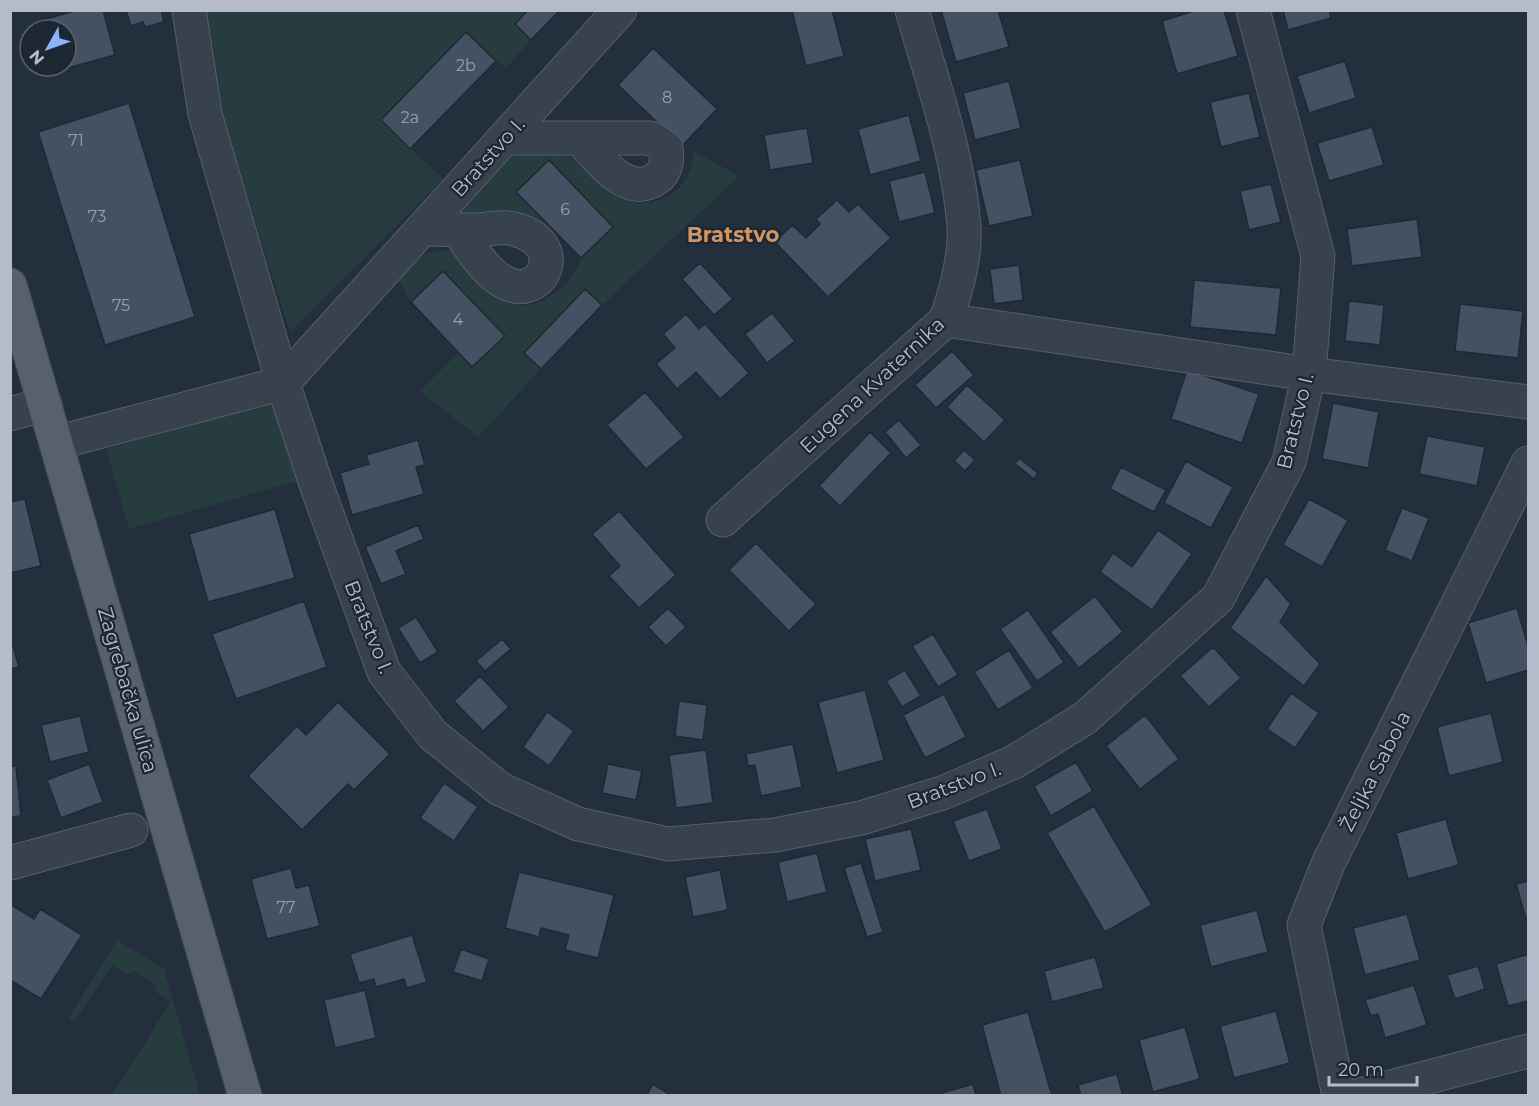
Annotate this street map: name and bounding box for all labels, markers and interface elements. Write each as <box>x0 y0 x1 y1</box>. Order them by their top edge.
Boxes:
north arrow <box>18 18 78 78</box>
text: N <box>25 46 48 68</box>
house number: 2b <box>456 56 476 75</box>
house number: 8 <box>662 88 672 107</box>
house number: 2a <box>401 108 419 127</box>
street label: Bratstvo I. <box>446 112 530 202</box>
house number: 71 <box>68 131 84 150</box>
house number: 6 <box>560 200 570 219</box>
house number: 73 <box>88 207 106 226</box>
district label: Bratstvo <box>687 222 779 247</box>
house number: 75 <box>112 296 130 315</box>
house number: 4 <box>453 310 464 329</box>
street label: Eugena Kvaternika <box>795 312 949 458</box>
street label: Bratstvo I. <box>1271 370 1319 472</box>
street label: Bratstvo I. <box>339 577 399 677</box>
street label: Zagrebačka ulica <box>93 605 163 775</box>
street label: Željka Sabola <box>1334 707 1416 835</box>
street label: Bratstvo I. <box>904 756 1004 814</box>
house number: 77 <box>277 898 295 917</box>
scale bar <box>1329 1049 1418 1087</box>
text: 20 m <box>1338 1059 1384 1081</box>

